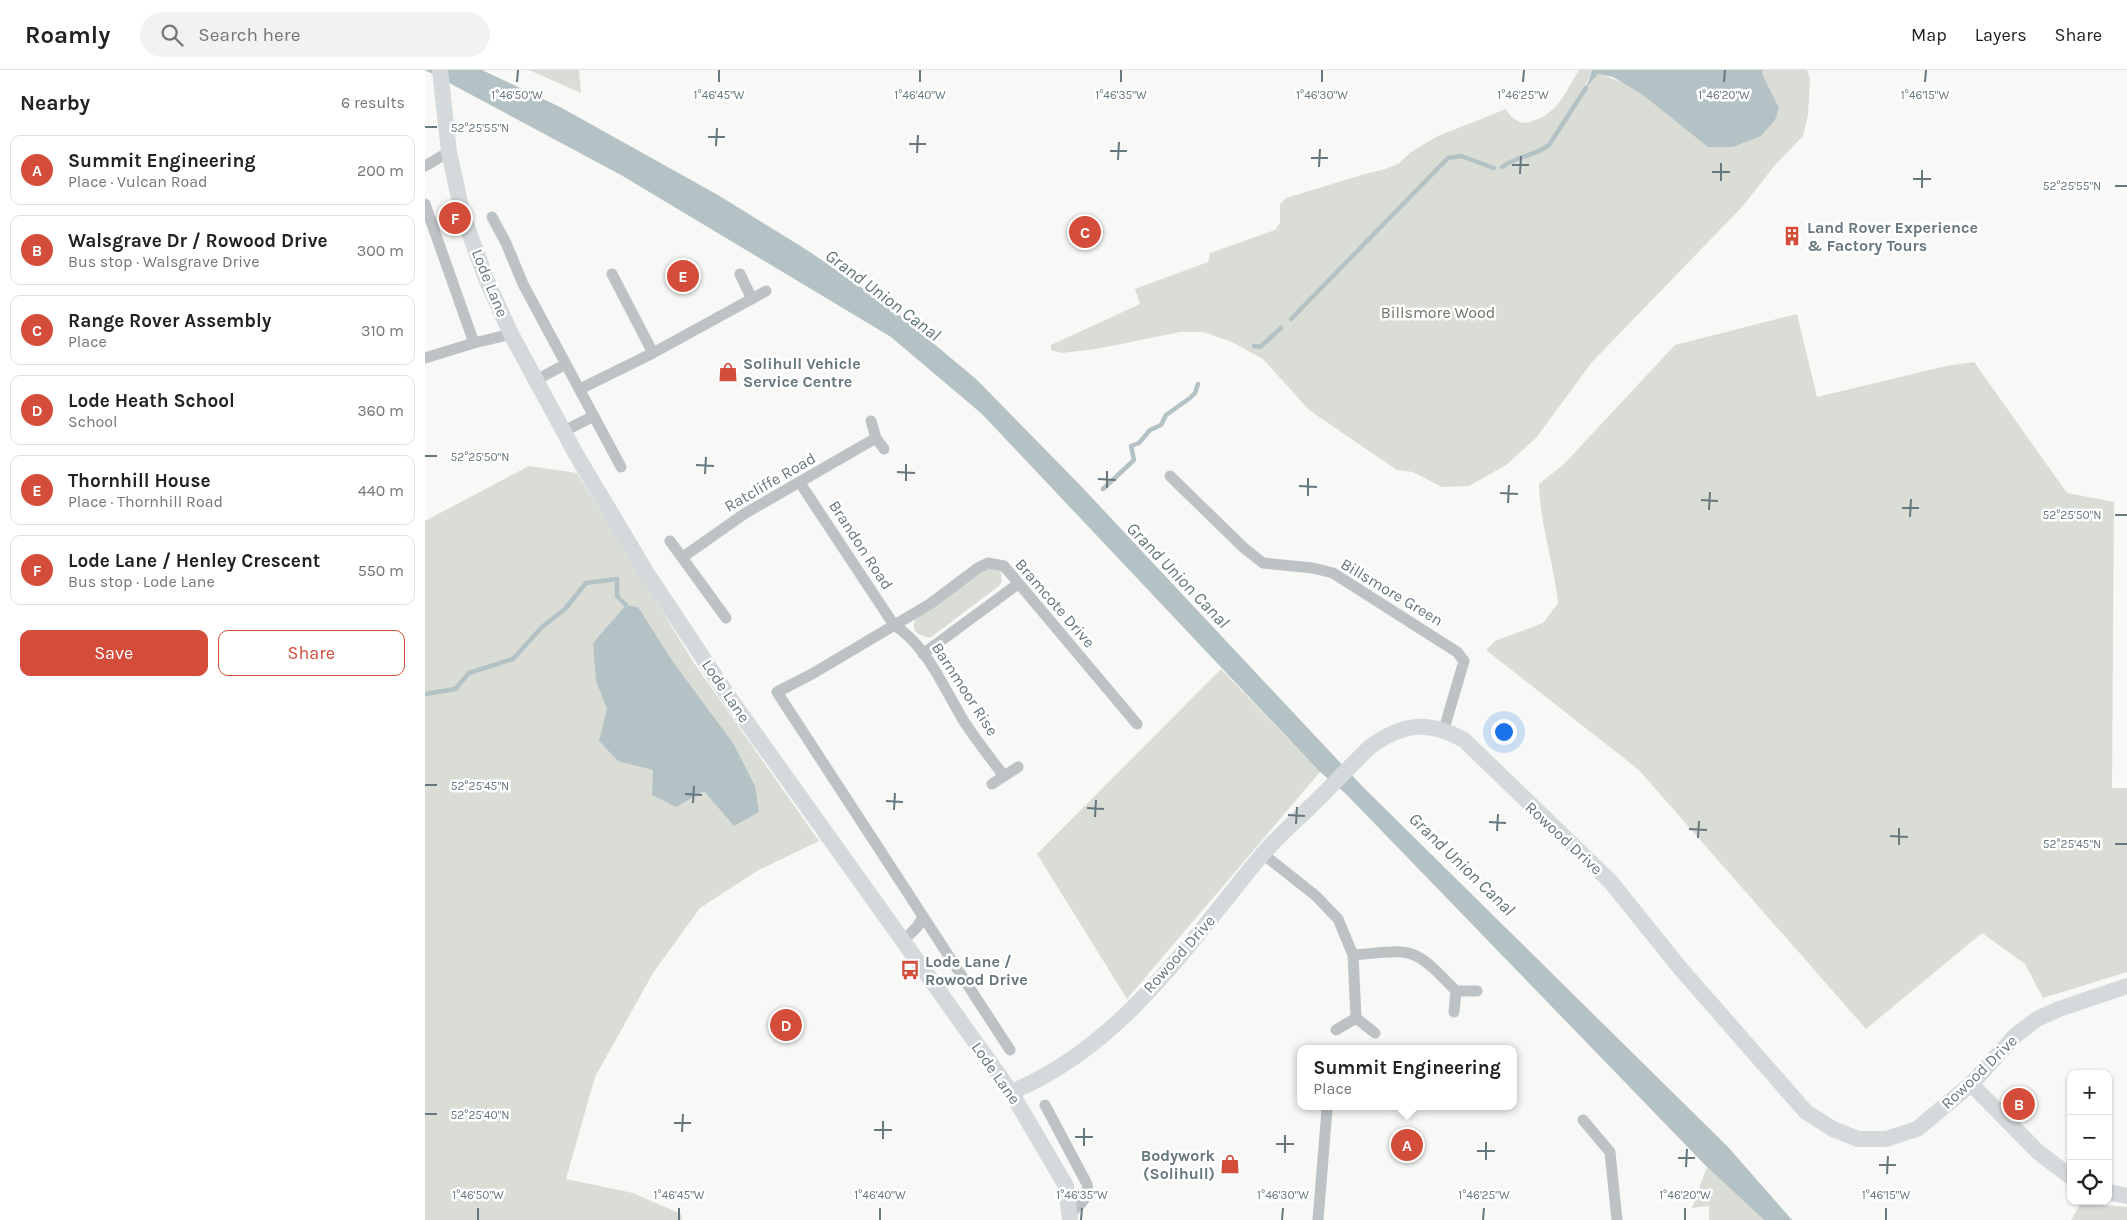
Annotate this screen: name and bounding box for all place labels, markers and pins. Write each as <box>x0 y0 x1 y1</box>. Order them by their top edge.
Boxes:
pin: F <box>439 199 471 237</box>
pin: C <box>1069 213 1101 251</box>
place label: Land Rover Experience & Factory Tours <box>1807 218 1978 255</box>
building icon: Land Rover Experience & Factory Tours <box>1781 225 1803 247</box>
pin: E <box>667 257 699 295</box>
place label: Solihull Vehicle Service Centre <box>743 354 861 391</box>
shop icon: Solihull Vehicle Service Centre <box>717 361 739 383</box>
place label: Lode Lane / Rowood Drive <box>925 952 1028 989</box>
bus stop icon: Lode Lane / Rowood Drive <box>899 959 921 981</box>
pin: D <box>770 1006 802 1044</box>
pin: B <box>2003 1085 2035 1123</box>
pin: A <box>1391 1126 1423 1164</box>
place label: Bodywork (Solihull) <box>1141 1146 1216 1183</box>
shop icon: Bodywork (Solihull) <box>1219 1153 1241 1175</box>

